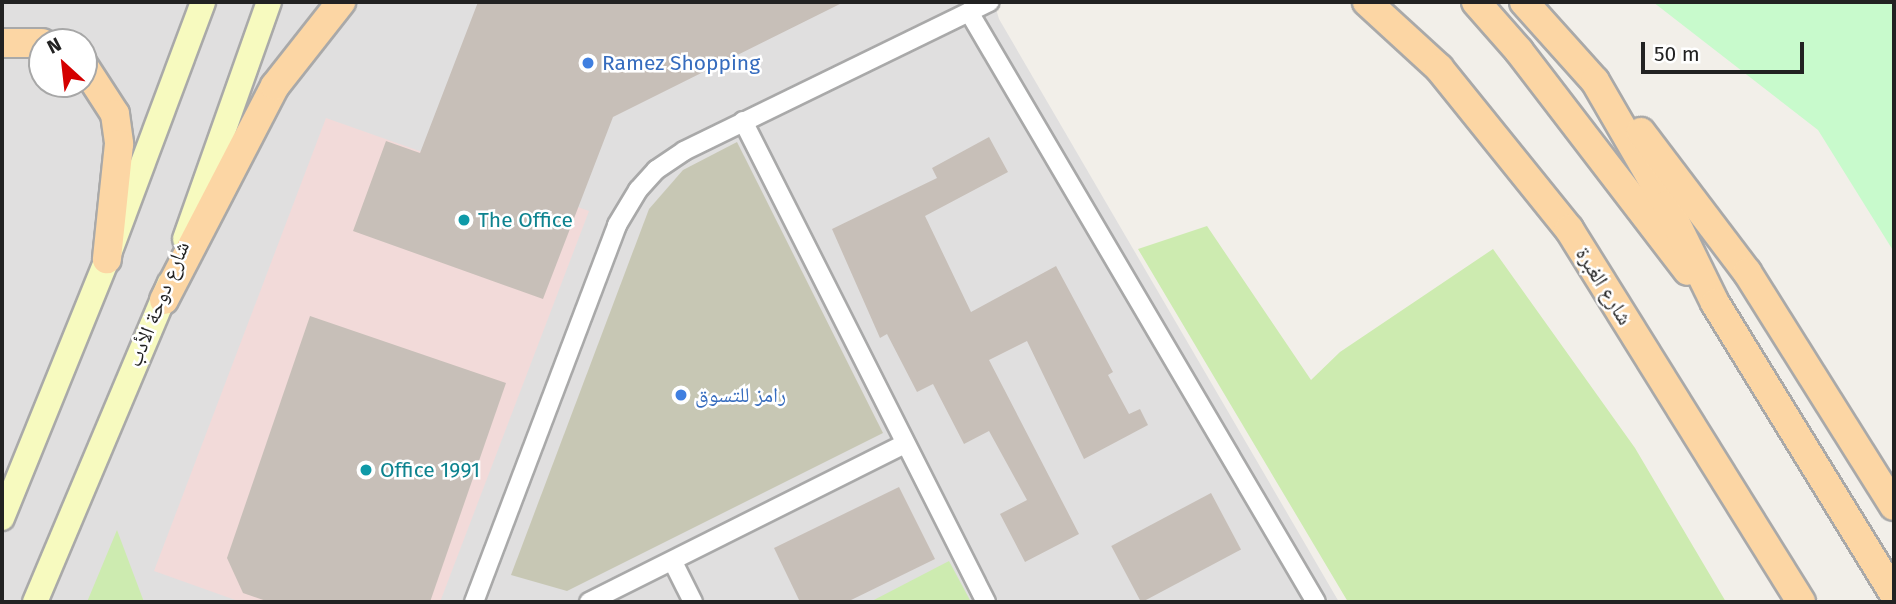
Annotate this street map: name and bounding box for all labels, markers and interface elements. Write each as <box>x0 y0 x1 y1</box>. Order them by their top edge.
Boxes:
north arrow <box>28 28 98 98</box>
scale bar <box>1644 28 1807 72</box>
text: N <box>43 33 65 59</box>
text: 50 m <box>1654 41 1700 67</box>
place label: Ramez Shopping <box>602 50 760 76</box>
marker: Ramez Shopping <box>580 55 596 71</box>
place label: The Office <box>478 207 573 233</box>
marker: The Office <box>456 212 472 228</box>
street label: شارع دوحة الأدب <box>121 238 195 370</box>
street label: شارع الغبرة <box>1570 243 1638 329</box>
place label: رامز للتسوق <box>695 382 786 408</box>
marker: رامز للتسوق <box>673 387 689 403</box>
place label: Office 1991 <box>380 457 480 483</box>
marker: Office 1991 <box>358 462 374 478</box>

